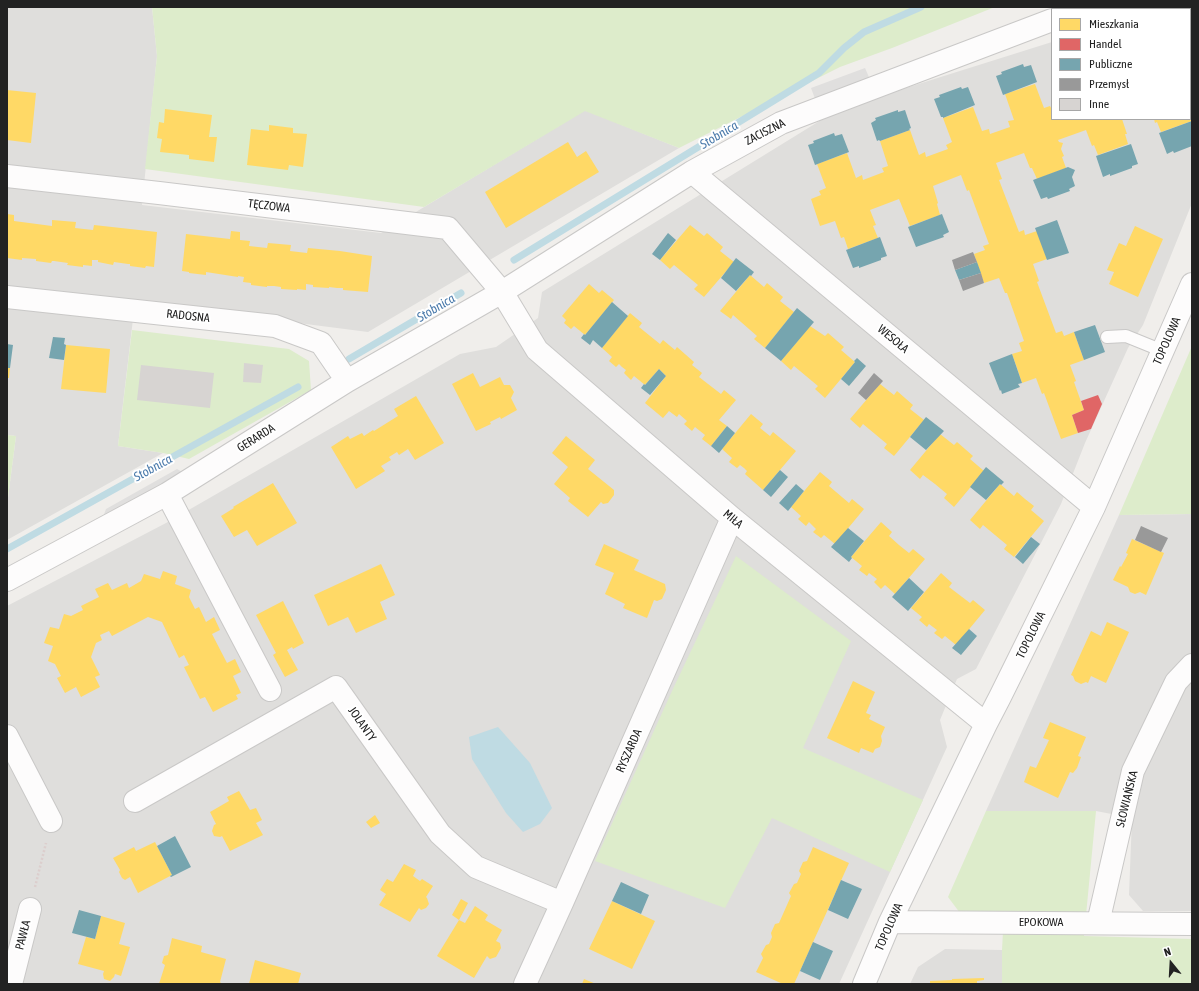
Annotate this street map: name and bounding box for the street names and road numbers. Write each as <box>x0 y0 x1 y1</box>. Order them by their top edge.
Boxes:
street label: ZACISZNA <box>743 116 787 148</box>
street label: TĘCZOWA <box>247 196 291 216</box>
street label: RADOSNA <box>166 307 210 325</box>
street label: TOPOLOWA <box>1150 315 1184 367</box>
street label: WESOŁA <box>874 322 912 356</box>
street label: GERARDA <box>234 421 278 455</box>
street label: MIŁA <box>720 507 746 531</box>
street label: TOPOLOWA <box>1013 609 1049 661</box>
street label: JOLANTY <box>345 704 379 744</box>
street label: RYSZARDA <box>613 727 645 775</box>
street label: SŁOWIAŃSKA <box>1113 769 1141 829</box>
street label: TOPOLOWA <box>872 901 906 953</box>
street label: EPOKOWA <box>1019 915 1063 929</box>
street label: PAWŁA <box>12 919 34 951</box>

